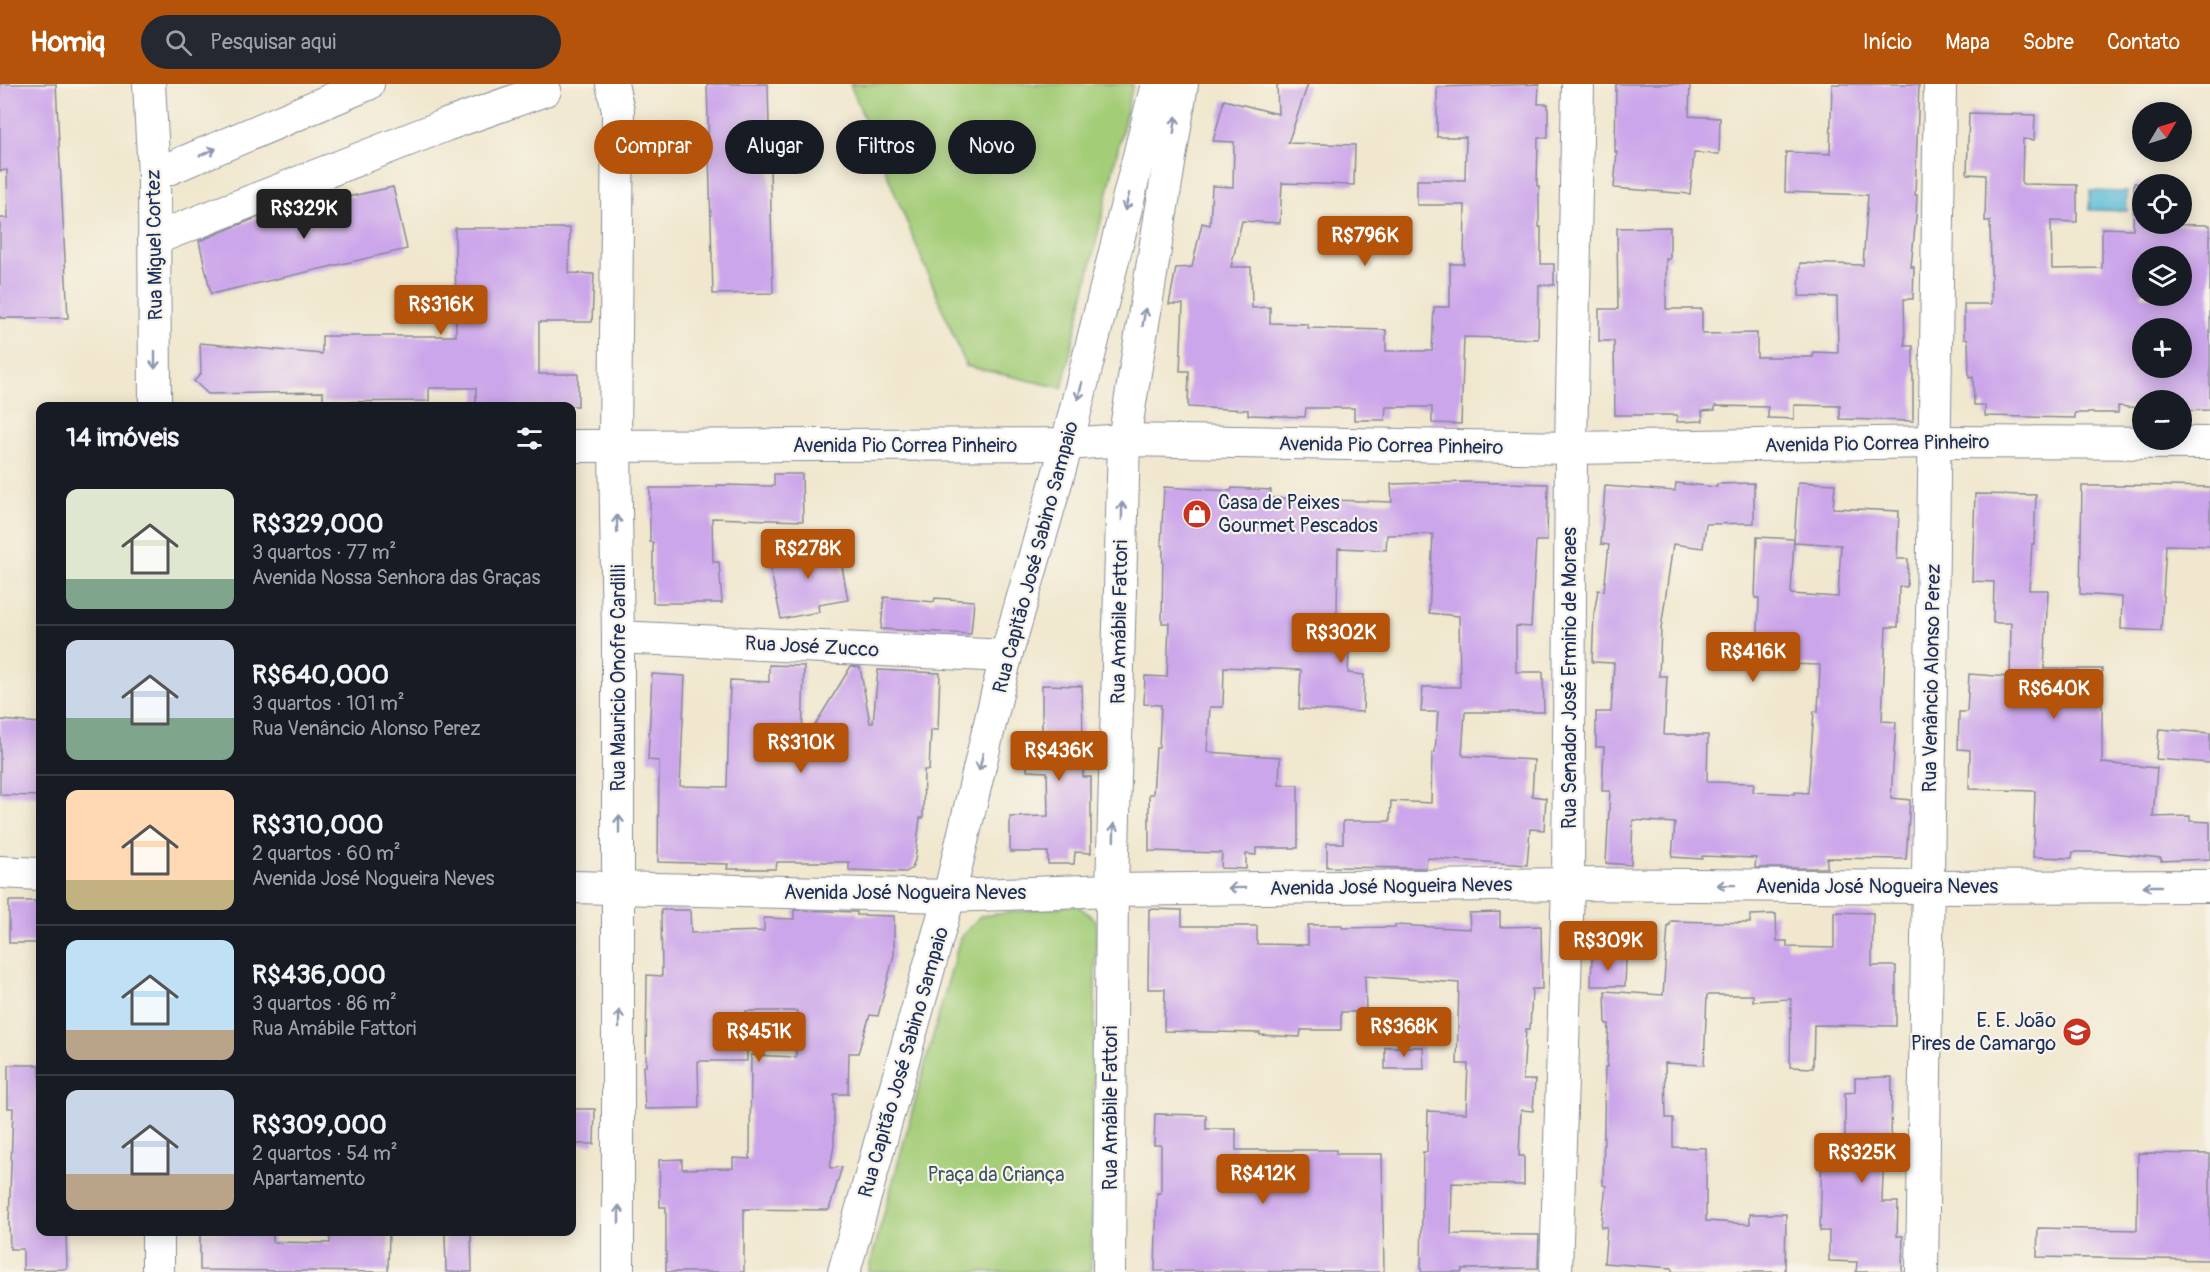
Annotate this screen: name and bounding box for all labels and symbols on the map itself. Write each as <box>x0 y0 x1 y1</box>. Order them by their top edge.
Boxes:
north arrow <box>2132 102 2192 162</box>
one-way arrow <box>1170 116 1181 135</box>
one-way arrow <box>198 146 216 157</box>
street label: Rua Miguel Cortez <box>141 169 168 321</box>
pin: R$329K <box>255 189 353 240</box>
one-way arrow <box>1121 192 1133 211</box>
pin: R$796K <box>1316 216 1414 267</box>
pin: R$316K <box>392 285 490 336</box>
one-way arrow <box>1138 308 1149 328</box>
one-way arrow <box>149 349 161 369</box>
one-way arrow <box>1073 381 1085 400</box>
street label: Rua Capitão José Sabino Sampaio <box>987 418 1084 696</box>
street label: Avenida Pio Correa Pinheiro <box>1764 429 1990 458</box>
street label: Avenida Pio Correa Pinheiro <box>1278 431 1504 460</box>
street label: Avenida Pio Correa Pinheiro <box>793 433 1018 458</box>
place label: Casa de Peixes Gourmet Pescados <box>1218 490 1378 538</box>
shop icon: Casa de Peixes Gourmet Pescados <box>1181 498 1213 530</box>
one-way arrow <box>1116 501 1128 521</box>
one-way arrow <box>611 514 622 534</box>
street label: Rua Senador José Ermirio de Moraes <box>1557 527 1582 829</box>
pin: R$278K <box>759 529 857 580</box>
street label: Rua Amábile Fattori <box>1106 540 1133 704</box>
street label: Rua Venâncio Alonso Perez <box>1917 563 1946 793</box>
street label: Rua Mauricio Onofre Cardilli <box>606 564 631 792</box>
pin: R$302K <box>1292 613 1390 664</box>
street label: Rua José Zucco <box>744 631 880 663</box>
pin: R$416K <box>1704 632 1802 683</box>
pin: R$640K <box>2005 669 2103 720</box>
pin: R$310K <box>752 723 850 774</box>
pin: R$436K <box>1010 731 1108 782</box>
one-way arrow <box>974 752 986 771</box>
one-way arrow <box>613 814 625 834</box>
one-way arrow <box>1108 822 1119 842</box>
street label: Avenida José Nogueira Neves <box>1270 872 1513 901</box>
street label: Avenida José Nogueira Neves <box>1756 874 1998 899</box>
one-way arrow <box>1716 879 1736 891</box>
street label: Avenida José Nogueira Neves <box>784 880 1026 905</box>
one-way arrow <box>2142 880 2162 892</box>
one-way arrow <box>1227 883 1247 894</box>
pin: R$309K <box>1559 921 1657 972</box>
street label: Rua Capitão José Sabino Sampaio <box>853 924 954 1200</box>
pin: R$368K <box>1355 1007 1453 1058</box>
place label: E. E. João Pires de Camargo <box>1911 1008 2056 1056</box>
one-way arrow <box>613 1009 625 1029</box>
pin: R$451K <box>710 1012 808 1063</box>
school or university icon: E. E. João Pires de Camargo <box>2061 1016 2093 1048</box>
street label: Rua Amábile Fattori <box>1098 1026 1123 1190</box>
pin: R$325K <box>1813 1133 1911 1184</box>
pin: R$412K <box>1214 1154 1312 1205</box>
park label: Praça da Criança <box>927 1162 1065 1187</box>
one-way arrow <box>613 1204 625 1224</box>

